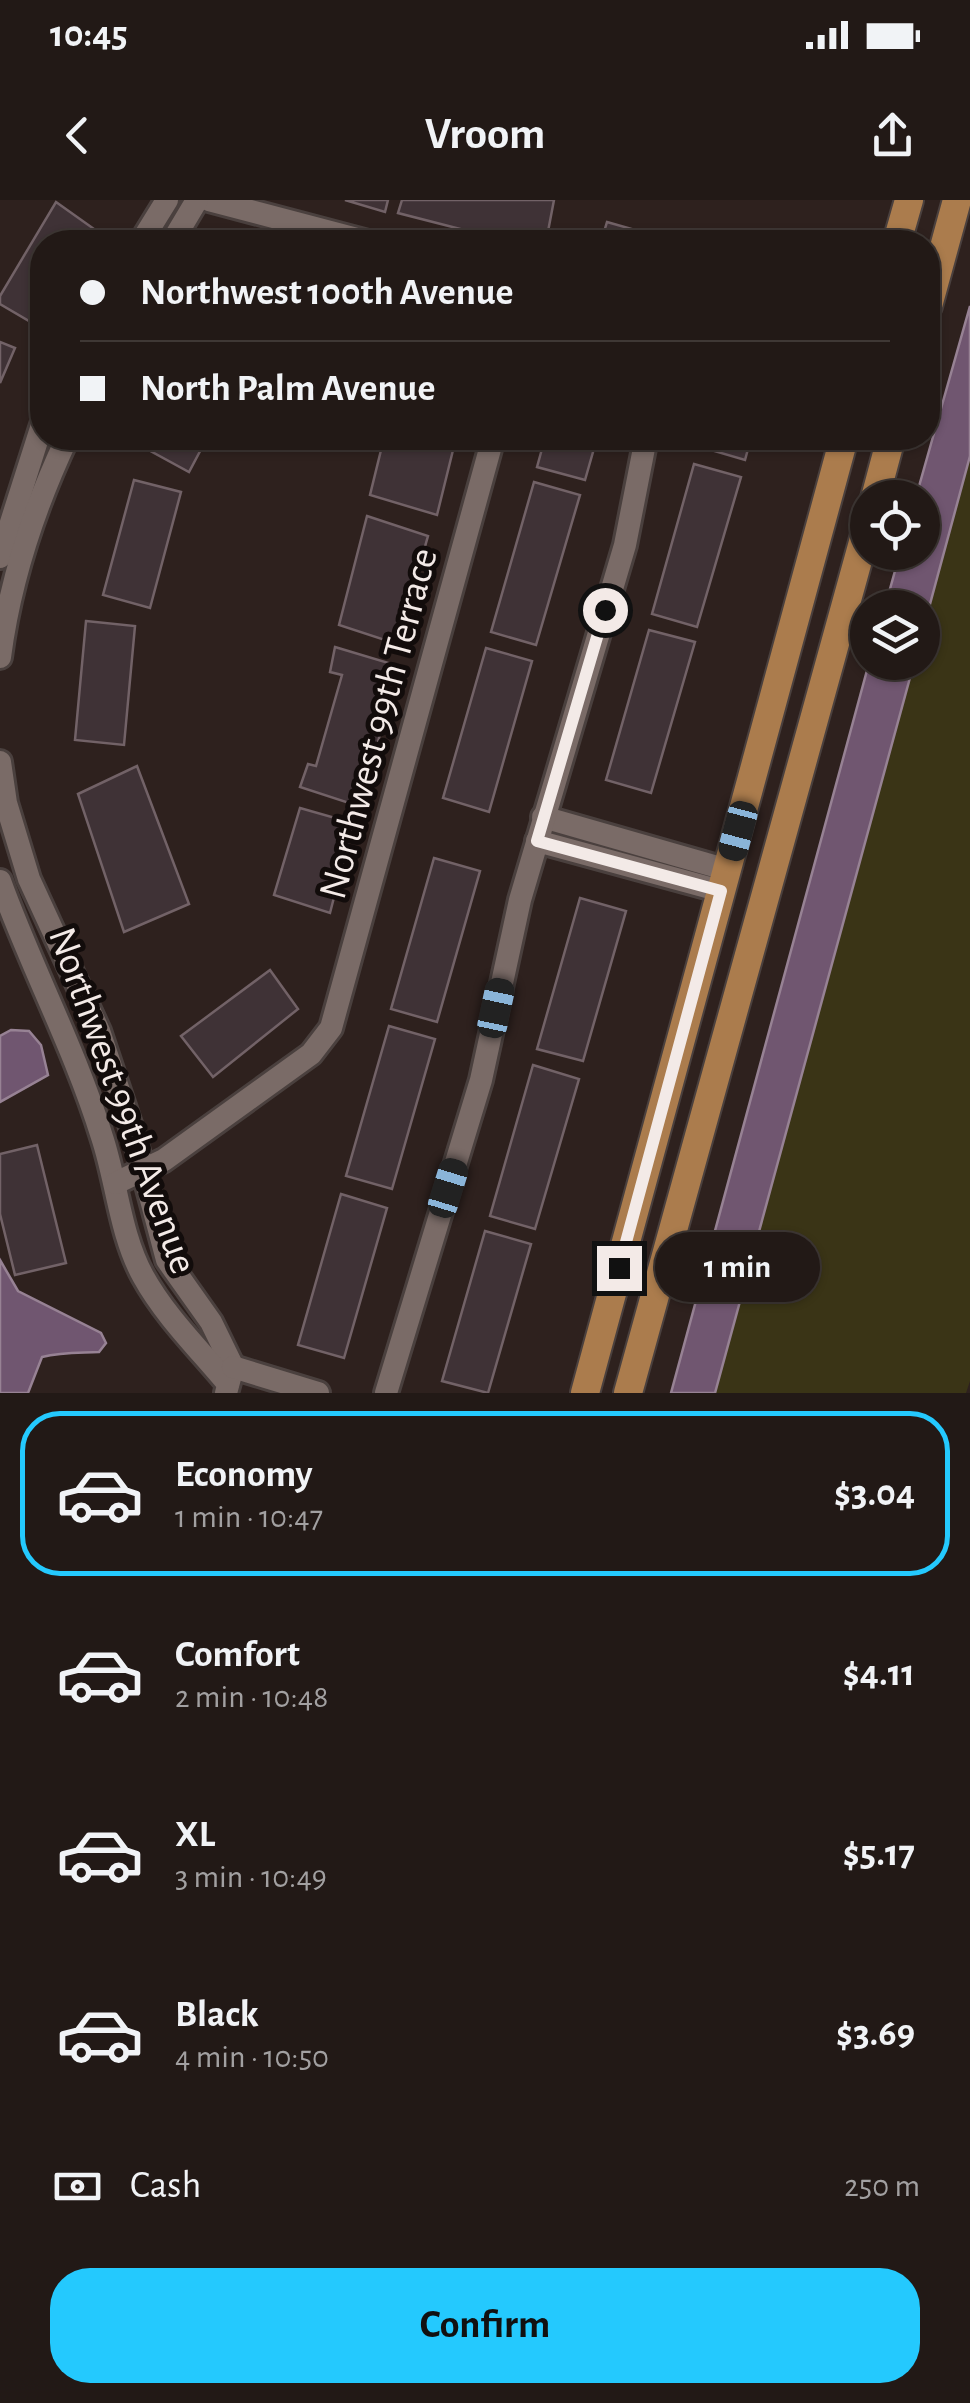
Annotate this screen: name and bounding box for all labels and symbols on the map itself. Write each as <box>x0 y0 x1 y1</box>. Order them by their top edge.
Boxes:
street label: Northwest 99th Terrace <box>313 544 445 903</box>
route start <box>583 588 628 633</box>
car <box>716 798 760 864</box>
street label: Northwest 99th Avenue <box>41 922 203 1279</box>
car <box>475 976 517 1040</box>
car <box>425 1155 471 1221</box>
callout: 1 min <box>654 1233 819 1303</box>
route end <box>597 1246 642 1291</box>

